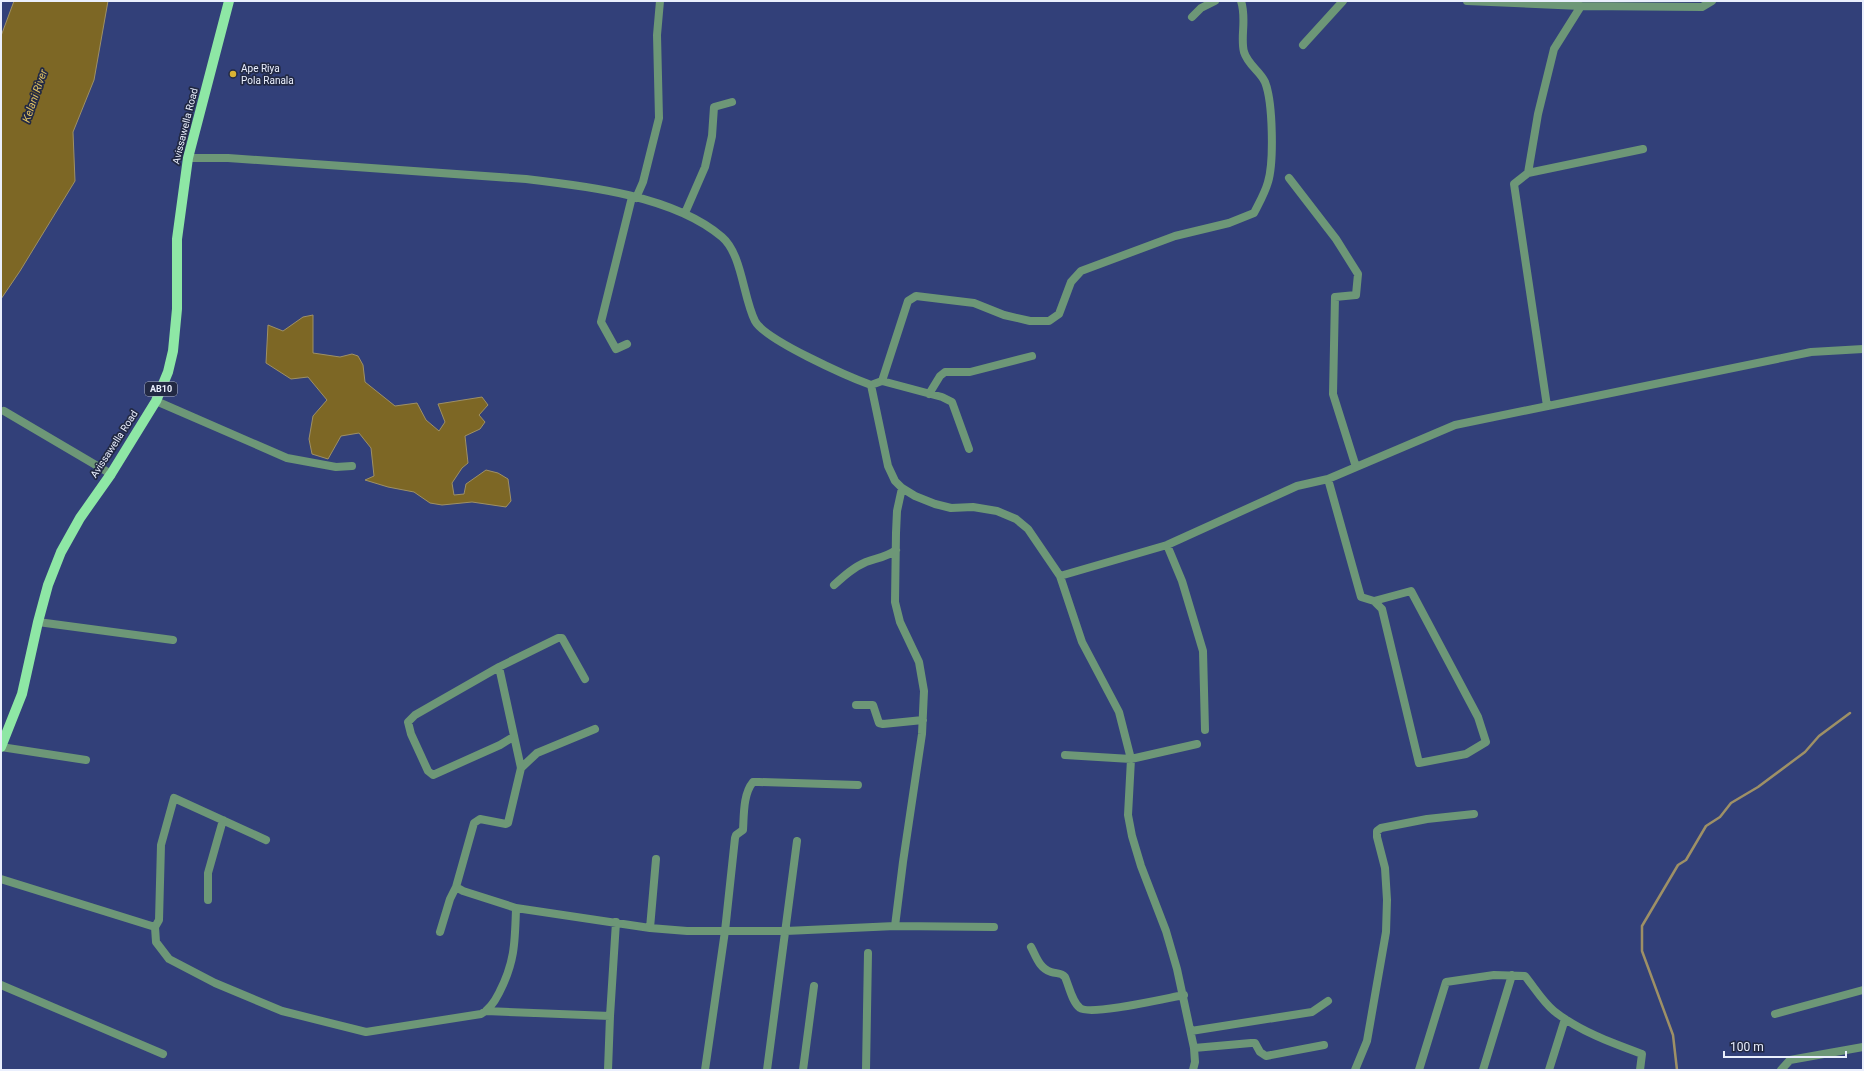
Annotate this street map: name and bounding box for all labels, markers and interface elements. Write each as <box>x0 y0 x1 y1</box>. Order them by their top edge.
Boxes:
place label: Ape Riya Pola Ranala <box>241 63 294 86</box>
water label: Kelani River <box>20 67 50 124</box>
marker: Ape Riya Pola Ranala <box>228 69 238 79</box>
street label: Avissawella Road <box>170 87 200 165</box>
road number: AB10 <box>145 382 177 396</box>
street label: Avissawella Road <box>88 408 140 480</box>
scale bar <box>1724 1033 1846 1059</box>
text: 100 m <box>1730 1040 1764 1054</box>

